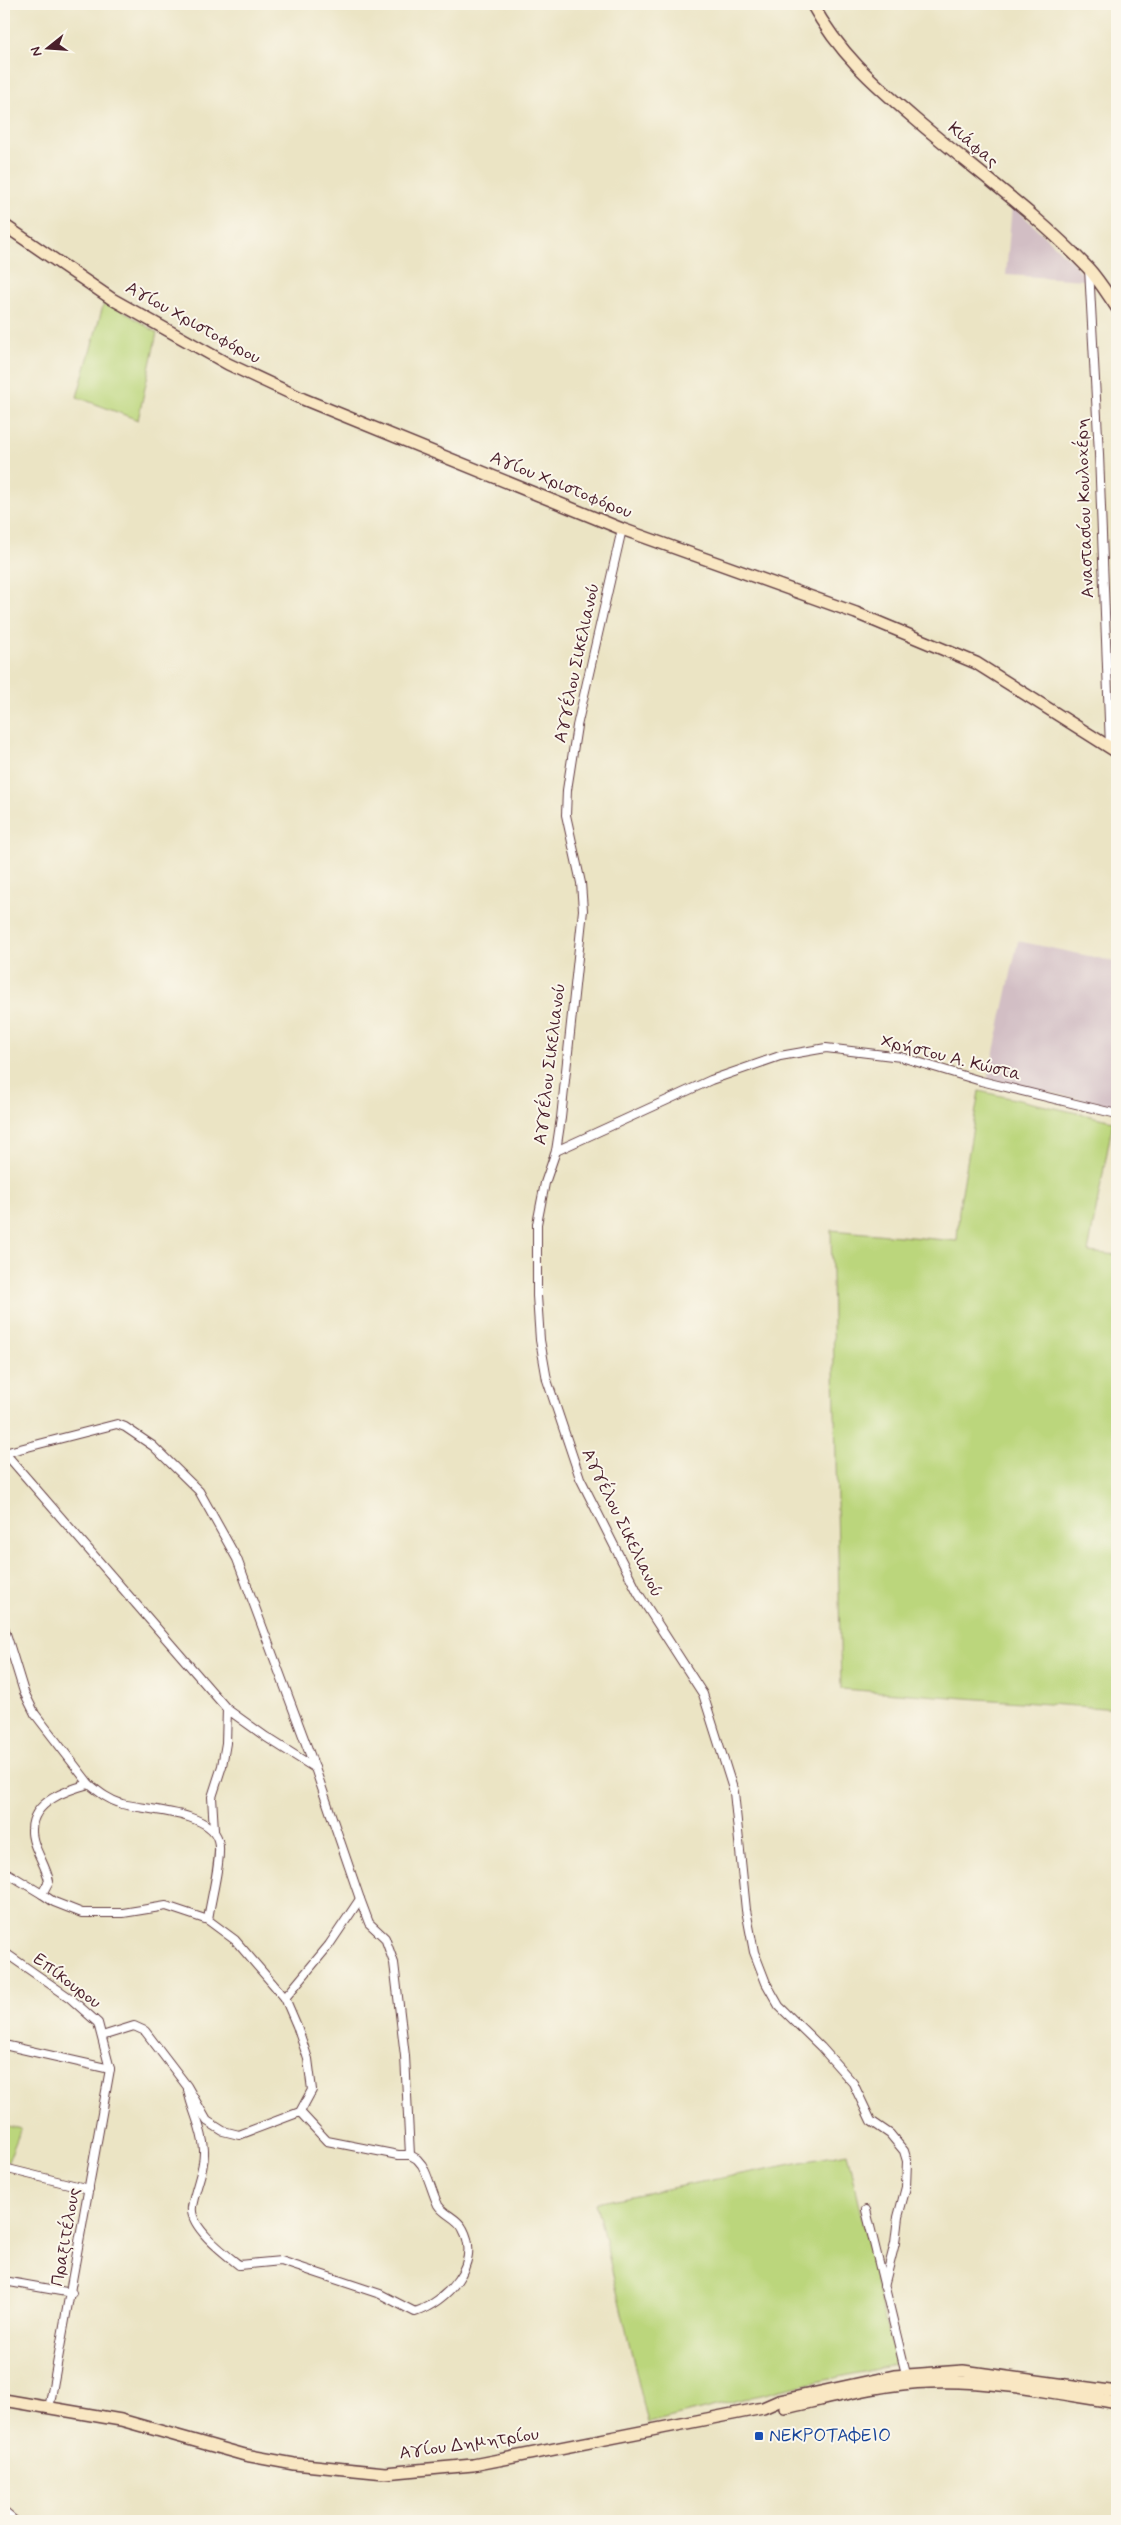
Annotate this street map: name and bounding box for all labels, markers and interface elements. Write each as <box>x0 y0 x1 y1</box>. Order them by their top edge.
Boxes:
north arrow <box>22 22 72 72</box>
text: N <box>27 44 46 59</box>
street label: Κιάφας <box>942 117 1004 173</box>
street label: Αγίου Χριστοφόρου <box>121 276 265 370</box>
street label: Αναστασίου Κουλοχέρη <box>1069 417 1100 599</box>
street label: Αγίου Χριστοφόρου <box>486 446 636 524</box>
street label: Αγγέλου Σικελιανού <box>547 581 606 745</box>
street label: Αγγέλου Σικελιανού <box>527 982 572 1146</box>
street label: Χρήστου Α. Κώστα <box>878 1029 1024 1087</box>
street label: Αγγέλου Σικελιανού <box>575 1444 669 1602</box>
street label: Επίκουρου <box>28 1947 106 2015</box>
street label: Πραξιτέλους <box>45 2185 87 2288</box>
street label: Αγίου Δημητρίου <box>398 2422 540 2466</box>
place label: ΝΕΚΡΟΤΑΦΕΙΟ <box>769 2424 891 2448</box>
marker: ΝΕΚΡΟΤΑΦΕΙΟ <box>753 2430 765 2442</box>

